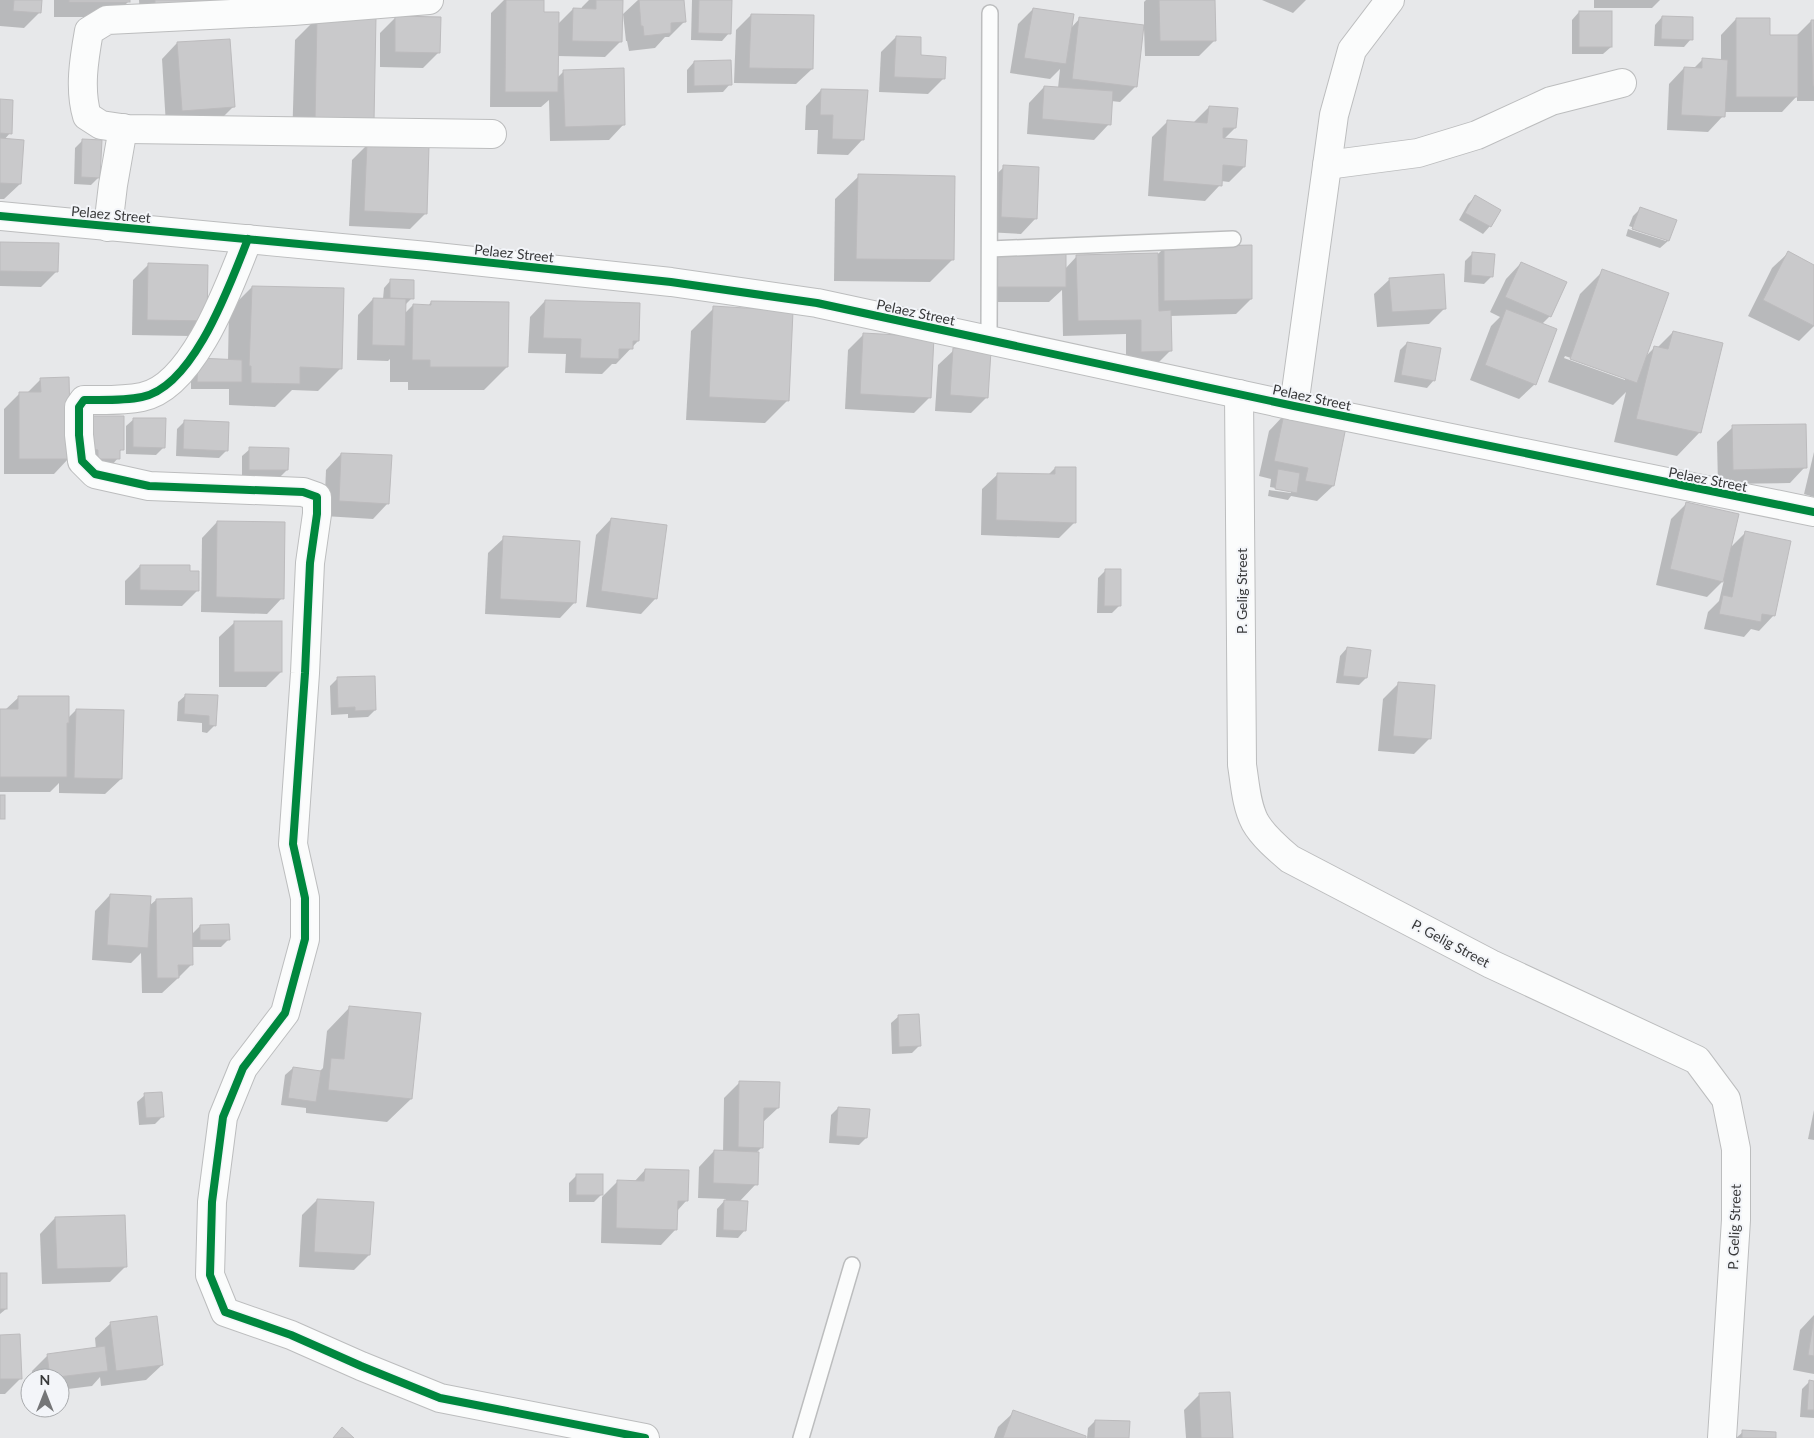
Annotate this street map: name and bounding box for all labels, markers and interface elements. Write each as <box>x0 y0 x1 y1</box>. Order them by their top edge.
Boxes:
street label: Pelaez Street <box>70 202 152 226</box>
street label: Pelaez Street <box>473 240 555 266</box>
street label: Pelaez Street <box>875 295 957 329</box>
street label: Pelaez Street <box>1271 380 1353 414</box>
street label: Pelaez Street <box>1667 463 1749 495</box>
street label: P. Gelig Street <box>1233 548 1250 634</box>
street label: P. Gelig Street <box>1409 915 1493 971</box>
street label: P. Gelig Street <box>1724 1184 1744 1270</box>
north arrow <box>20 1368 70 1418</box>
text: N <box>40 1371 50 1388</box>

